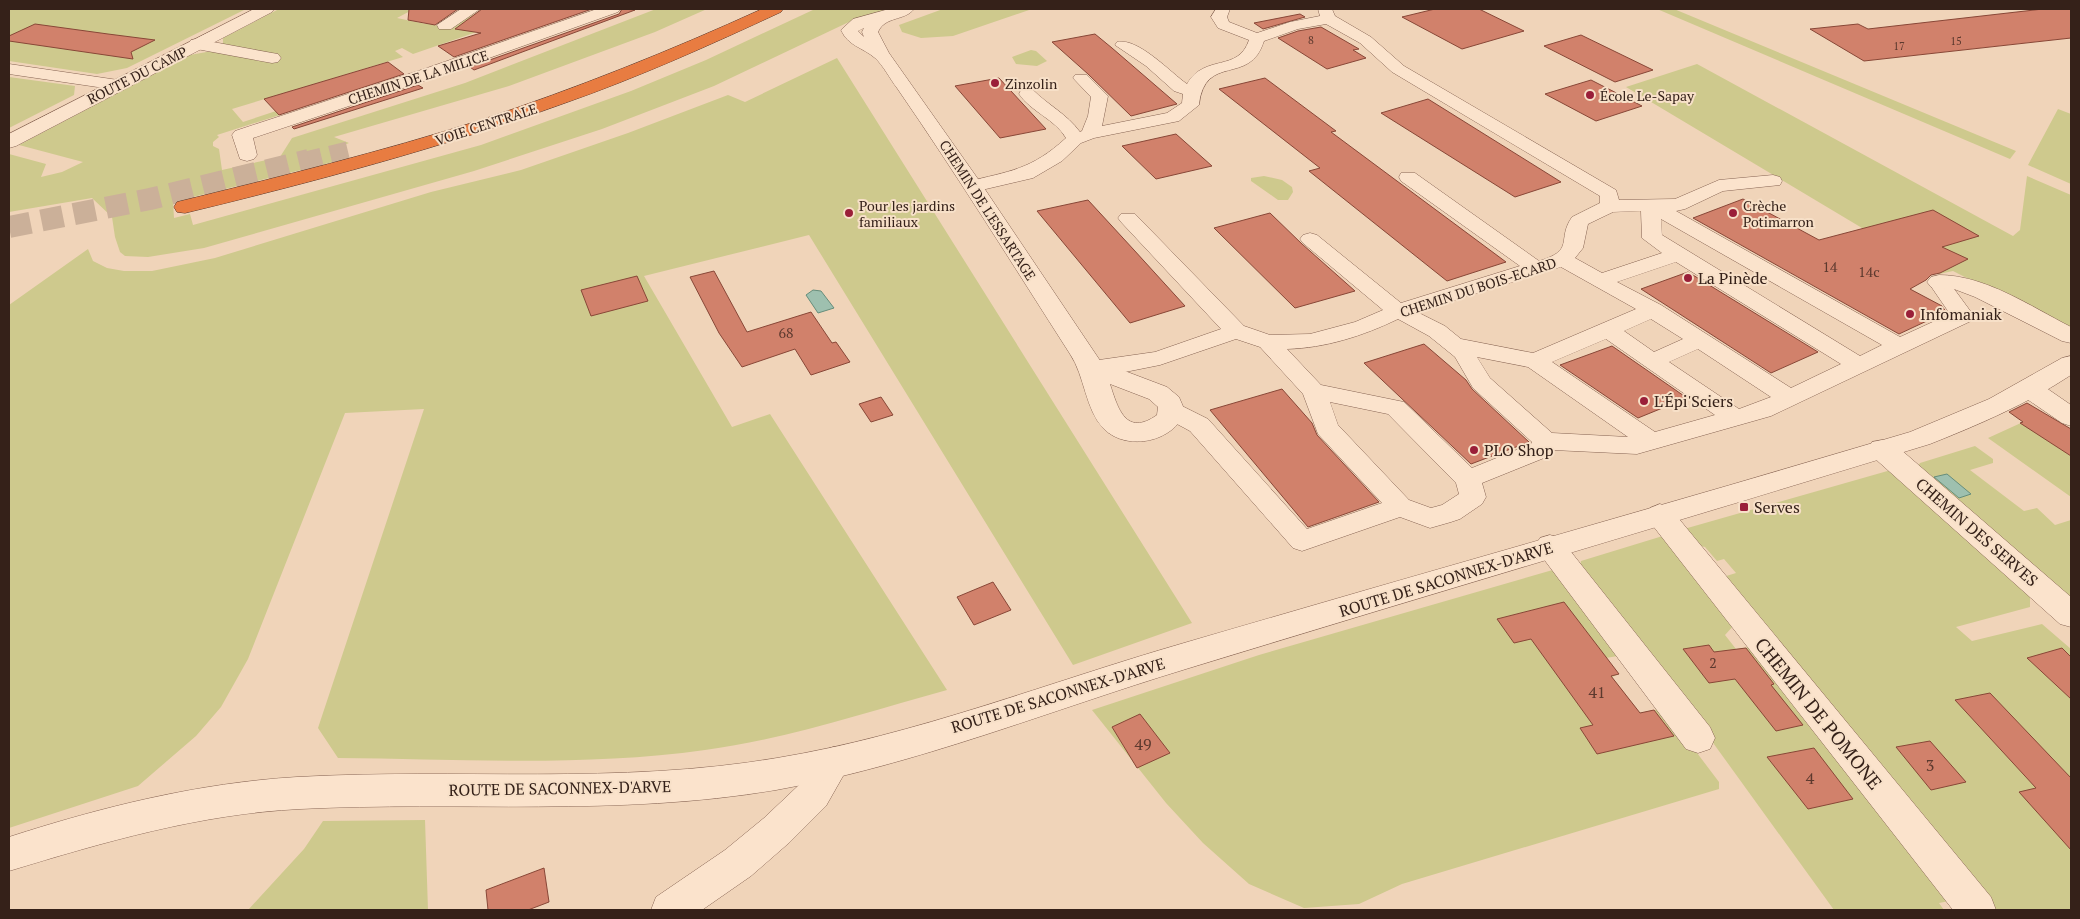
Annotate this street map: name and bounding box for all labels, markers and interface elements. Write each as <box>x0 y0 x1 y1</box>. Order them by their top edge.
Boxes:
house number: 8 <box>1308 33 1314 47</box>
house number: 15 <box>1950 34 1962 48</box>
house number: 17 <box>1893 39 1905 53</box>
street label: ROUTE DU CAMP <box>84 42 190 108</box>
street label: CHEMIN DE LA MILICE <box>345 45 491 109</box>
place label: Zinzolin <box>1005 74 1058 93</box>
marker: Zinzolin <box>989 77 1001 89</box>
place label: École Le-Sapay <box>1600 86 1695 105</box>
marker: École Le-Sapay <box>1584 89 1596 101</box>
street label: VOIE CENTRALE <box>433 99 539 149</box>
street label: CHEMIN DE L'ESSARTAGE <box>935 136 1041 284</box>
place label: Pour les jardins familiaux <box>859 196 955 231</box>
place label: Crèche Potimarron <box>1743 196 1815 231</box>
marker: Pour les jardins familiaux <box>843 207 855 219</box>
marker: Crèche Potimarron <box>1727 207 1739 219</box>
street label: CHEMIN DU BOIS-ECARD <box>1397 253 1559 321</box>
house number: 14 <box>1823 257 1838 276</box>
house number: 14c <box>1858 262 1880 281</box>
place label: La Pinède <box>1698 267 1768 289</box>
marker: La Pinède <box>1682 272 1694 284</box>
place label: Infomaniak <box>1920 303 2002 325</box>
marker: Infomaniak <box>1904 308 1916 320</box>
house number: 68 <box>779 323 793 342</box>
place label: L'Épi'Sciers <box>1654 390 1733 412</box>
marker: L'Épi'Sciers <box>1638 395 1650 407</box>
place label: PLO Shop <box>1484 439 1554 461</box>
marker: PLO Shop <box>1468 444 1480 456</box>
street label: CHEMIN DES SERVES <box>1911 473 2043 591</box>
place label: Serves <box>1754 496 1800 518</box>
marker: Serves <box>1738 501 1750 513</box>
street label: ROUTE DE SACONNEX-D'ARVE <box>1336 536 1556 622</box>
street label: CHEMIN DE POMONE <box>1750 632 1888 794</box>
street label: ROUTE DE SACONNEX-D'ARVE <box>948 652 1168 738</box>
house number: 2 <box>1709 653 1717 672</box>
house number: 41 <box>1588 681 1606 703</box>
house number: 49 <box>1134 733 1152 755</box>
house number: 3 <box>1926 754 1934 776</box>
house number: 4 <box>1806 767 1815 789</box>
street label: ROUTE DE SACONNEX-D'ARVE <box>449 775 671 801</box>

